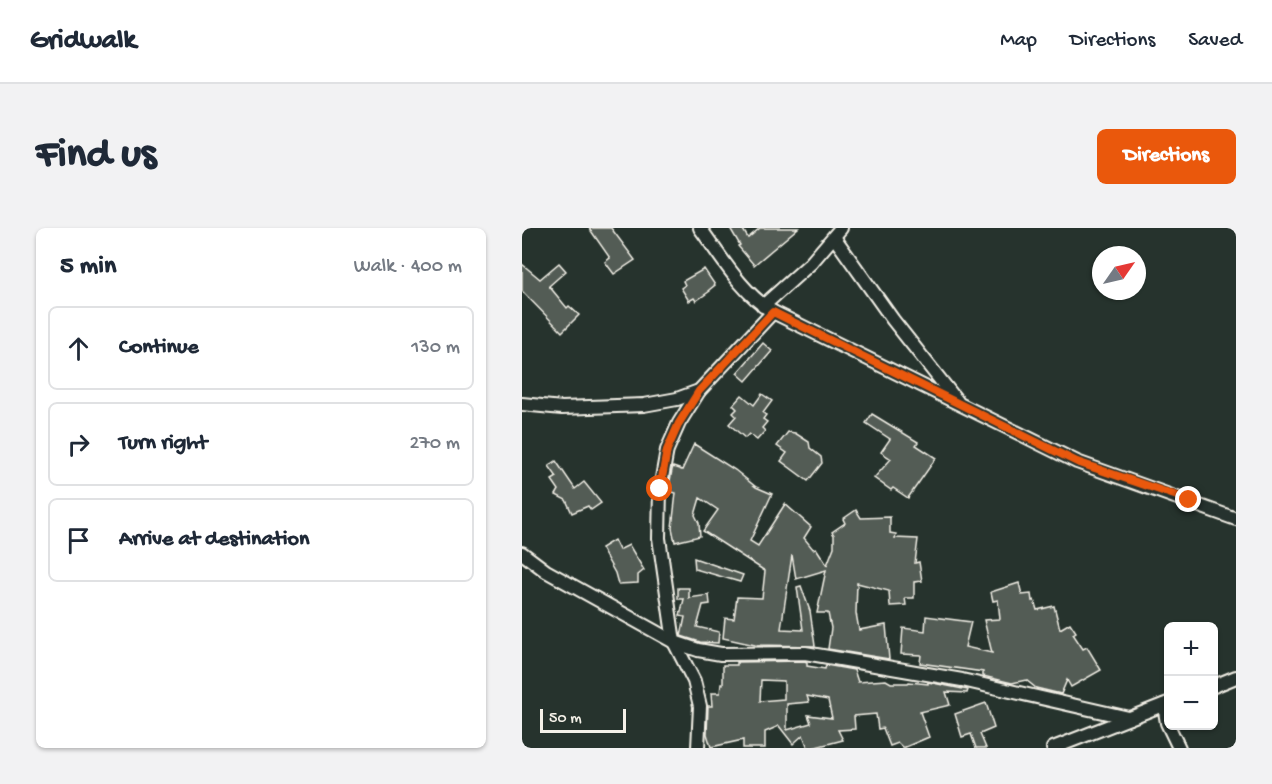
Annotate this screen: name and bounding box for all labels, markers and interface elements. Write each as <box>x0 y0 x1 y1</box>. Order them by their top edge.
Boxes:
text: Gridwalk <box>30 25 136 58</box>
text: Map <box>1000 29 1037 54</box>
text: Directions <box>1070 29 1155 54</box>
text: Saved <box>1188 29 1242 54</box>
button: Directions <box>1097 129 1236 184</box>
text: Find us <box>36 132 156 181</box>
north arrow <box>1092 246 1146 300</box>
text: 5 min <box>60 252 116 283</box>
text: Walk · 400 m <box>354 256 462 279</box>
icon: ahead <box>62 332 95 365</box>
text: Continue <box>119 335 199 361</box>
text: 130 m <box>411 337 460 360</box>
icon: right <box>62 428 95 461</box>
text: Turn right <box>119 431 207 457</box>
text: 270 m <box>410 433 460 456</box>
route start <box>646 475 672 501</box>
route end <box>1175 486 1201 512</box>
icon: arrive <box>62 524 95 557</box>
text: Arrive at destination <box>119 527 309 553</box>
map controls <box>1164 622 1218 730</box>
button: + <box>1164 622 1218 676</box>
button: − <box>1164 676 1218 730</box>
scale bar <box>540 706 626 733</box>
text: 50 m <box>549 710 582 729</box>

